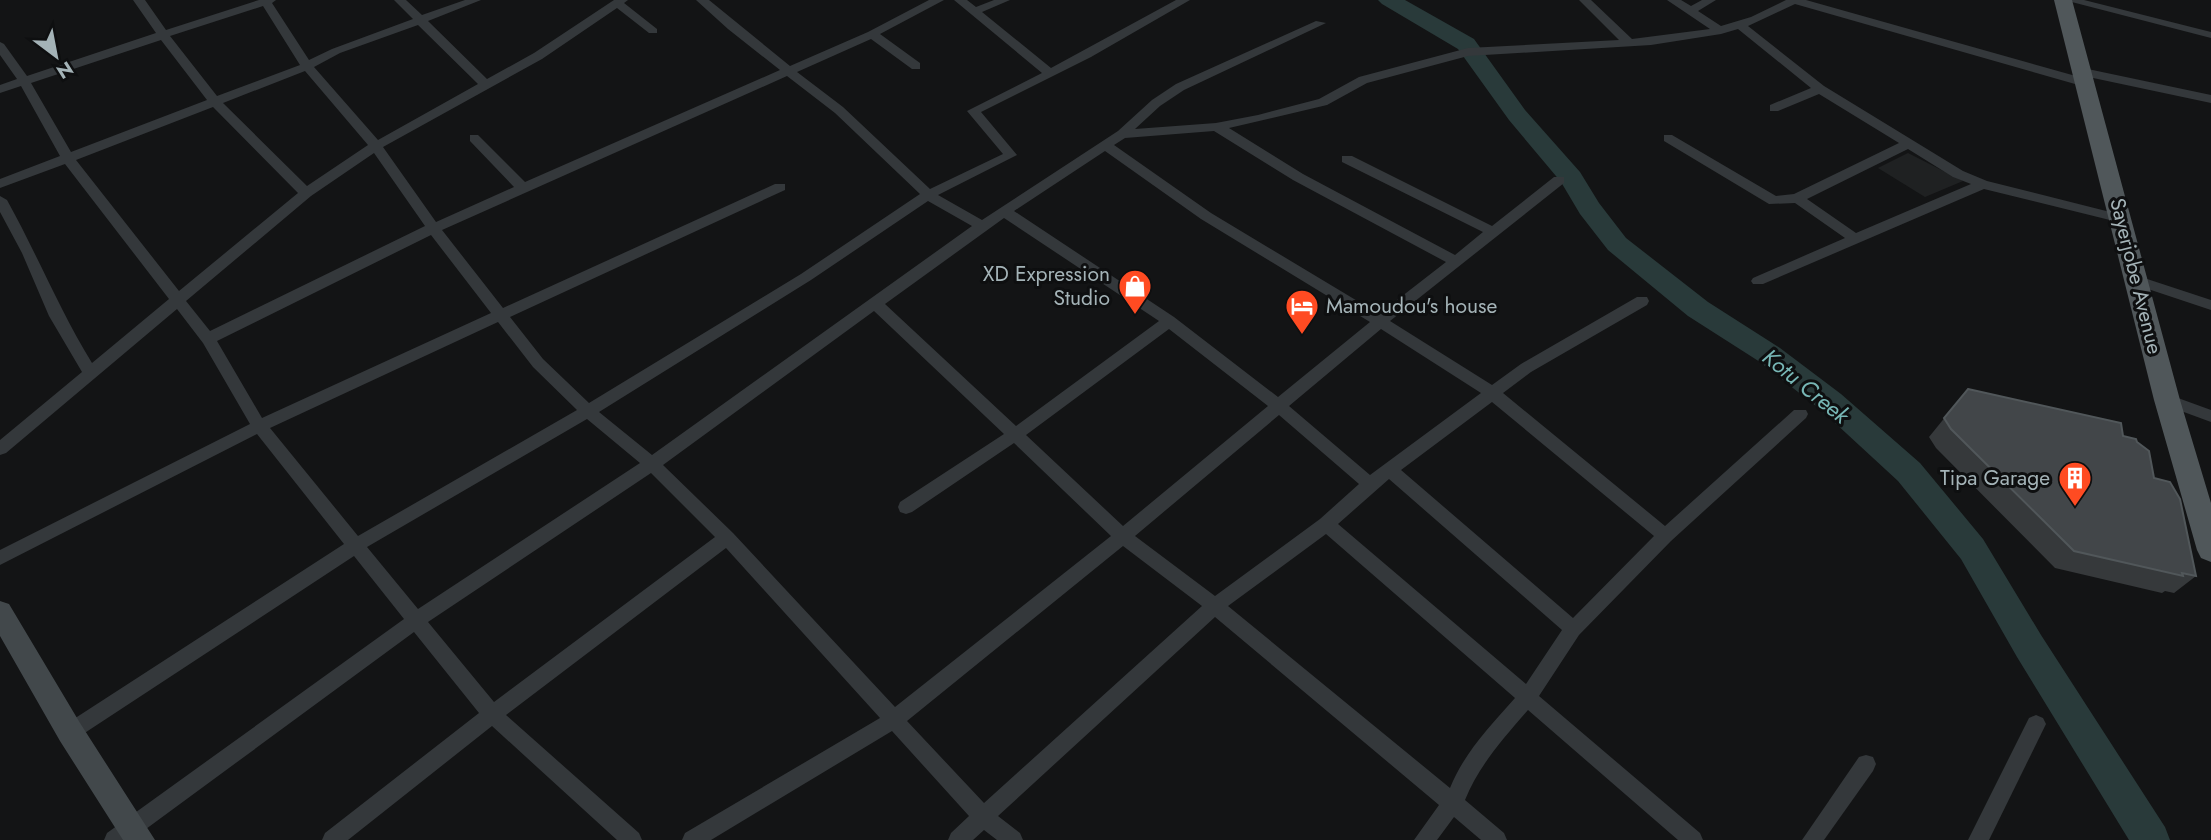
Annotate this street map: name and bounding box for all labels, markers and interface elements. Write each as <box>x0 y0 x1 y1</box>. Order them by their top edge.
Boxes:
north arrow <box>21 21 91 91</box>
text: N <box>51 55 78 85</box>
street label: Sayerjobe Avenue <box>2102 195 2170 357</box>
place label: XD Expression Studio <box>983 259 1110 313</box>
shop icon: XD Expression Studio <box>1116 267 1154 316</box>
hotel icon: Mamoudou's house <box>1283 287 1321 336</box>
place label: Mamoudou's house <box>1326 291 1497 321</box>
water label: Kotu Creek <box>1755 340 1858 433</box>
building icon: Tipa Garage <box>2056 459 2094 508</box>
place label: Tipa Garage <box>1940 463 2050 493</box>

